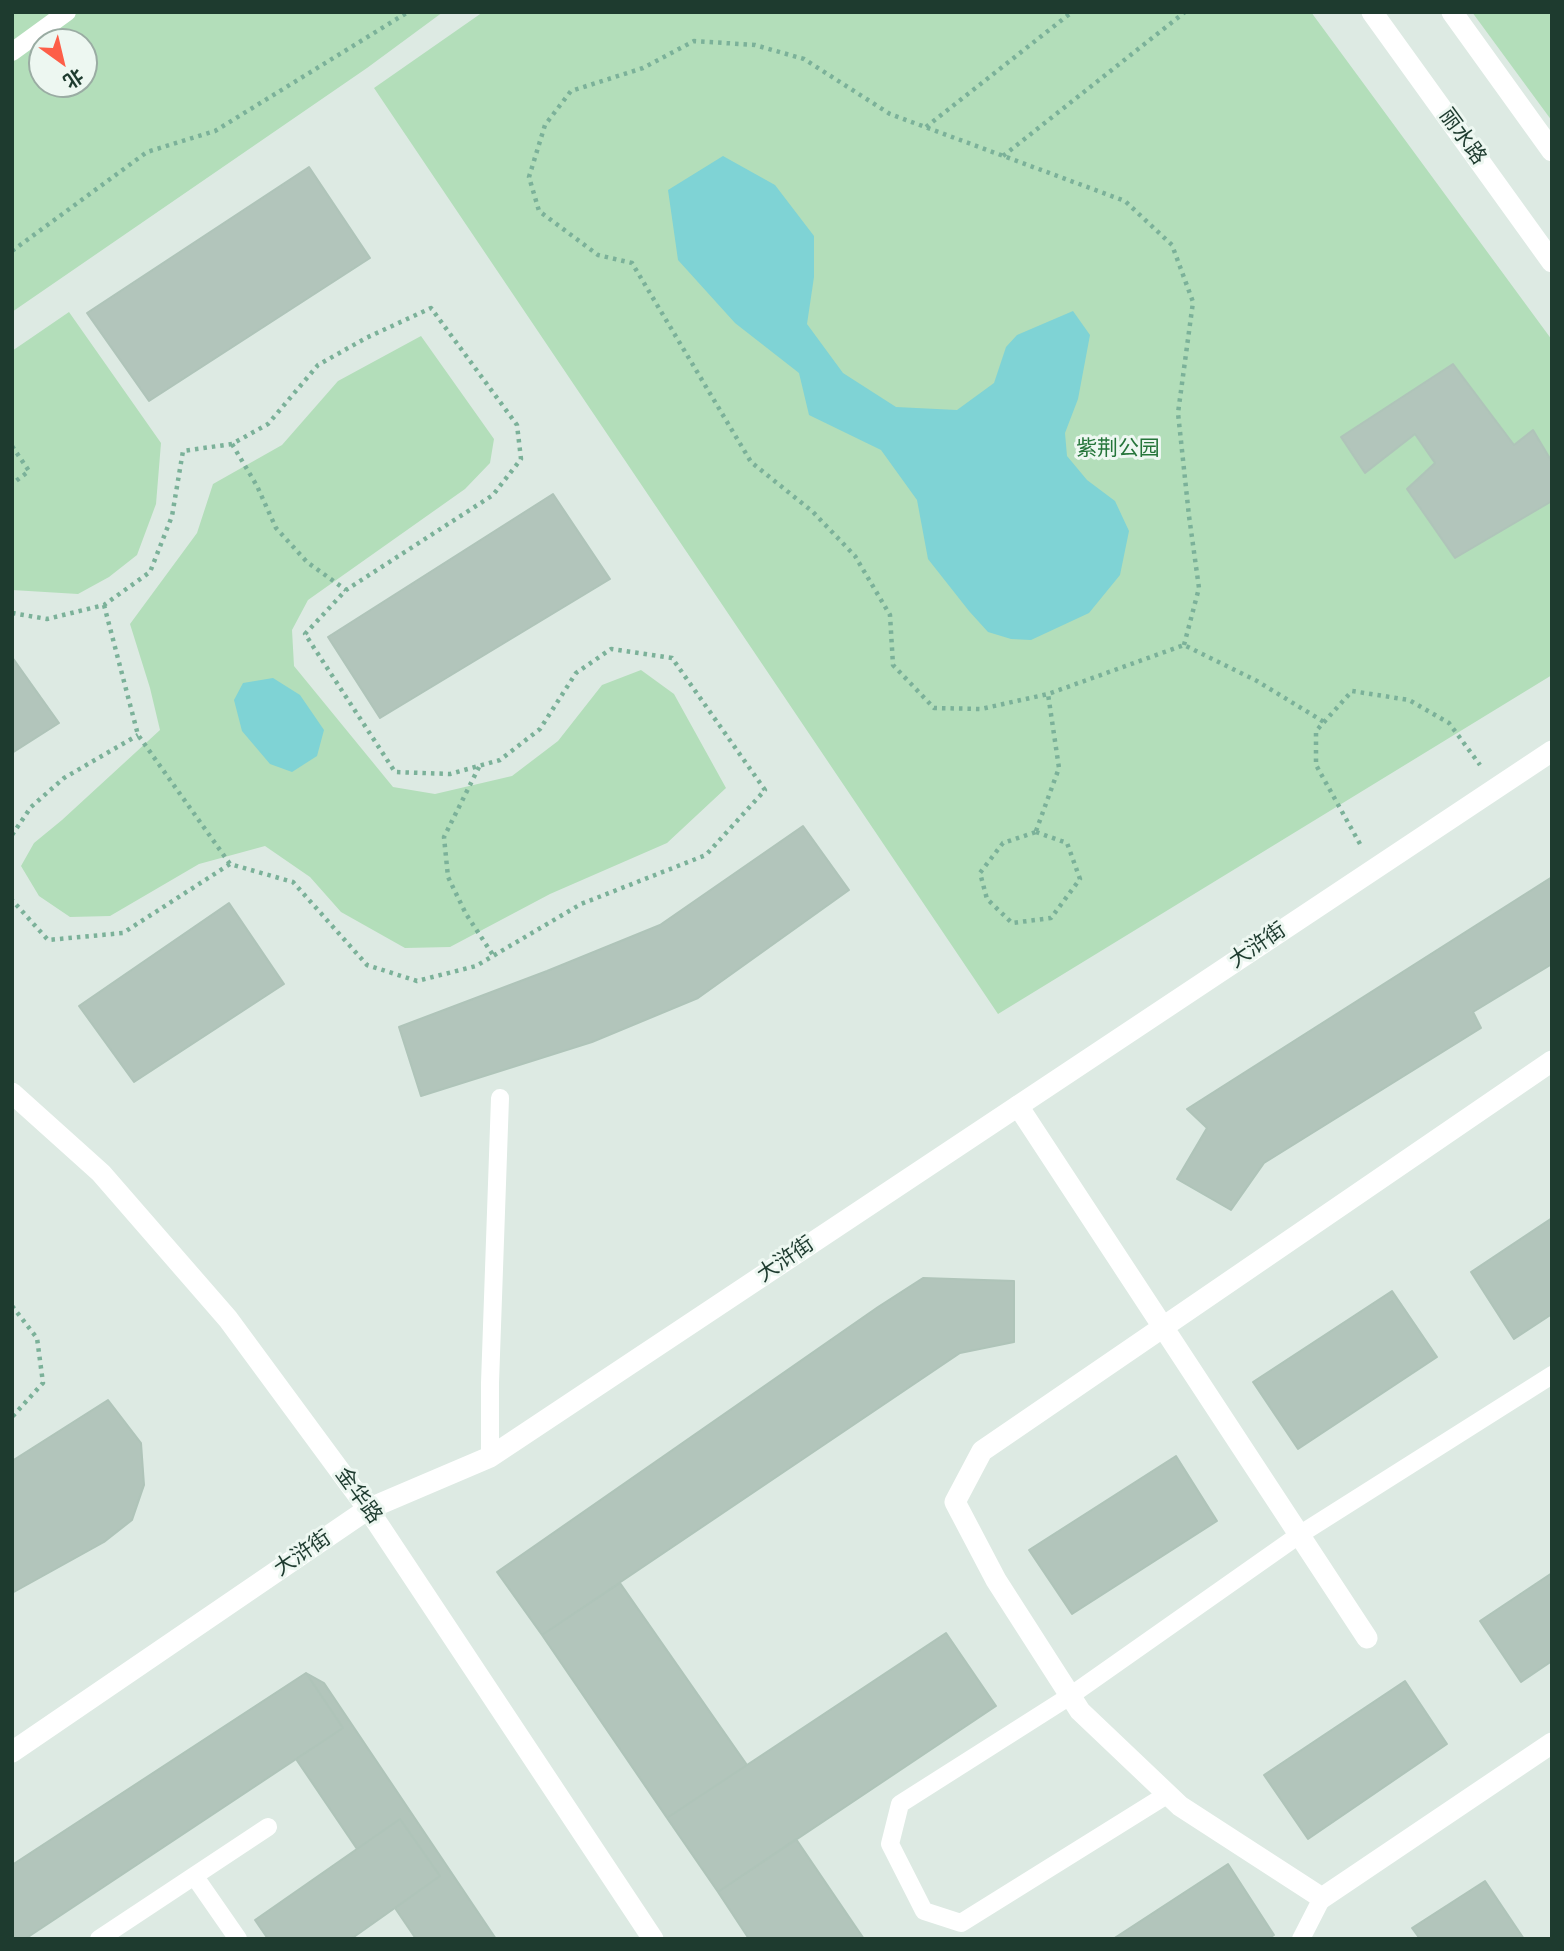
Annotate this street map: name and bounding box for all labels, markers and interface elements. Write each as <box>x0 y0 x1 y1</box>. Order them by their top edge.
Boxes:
north arrow <box>28 28 98 98</box>
text: 北 <box>60 64 88 93</box>
street label: 丽水路 <box>1433 104 1491 170</box>
park label: 紫荆公园 <box>1076 437 1160 463</box>
street label: 大浒街 <box>1225 918 1291 974</box>
street label: 大浒街 <box>753 1232 819 1288</box>
street label: 金华路 <box>329 1463 387 1529</box>
street label: 大浒街 <box>270 1526 336 1582</box>

